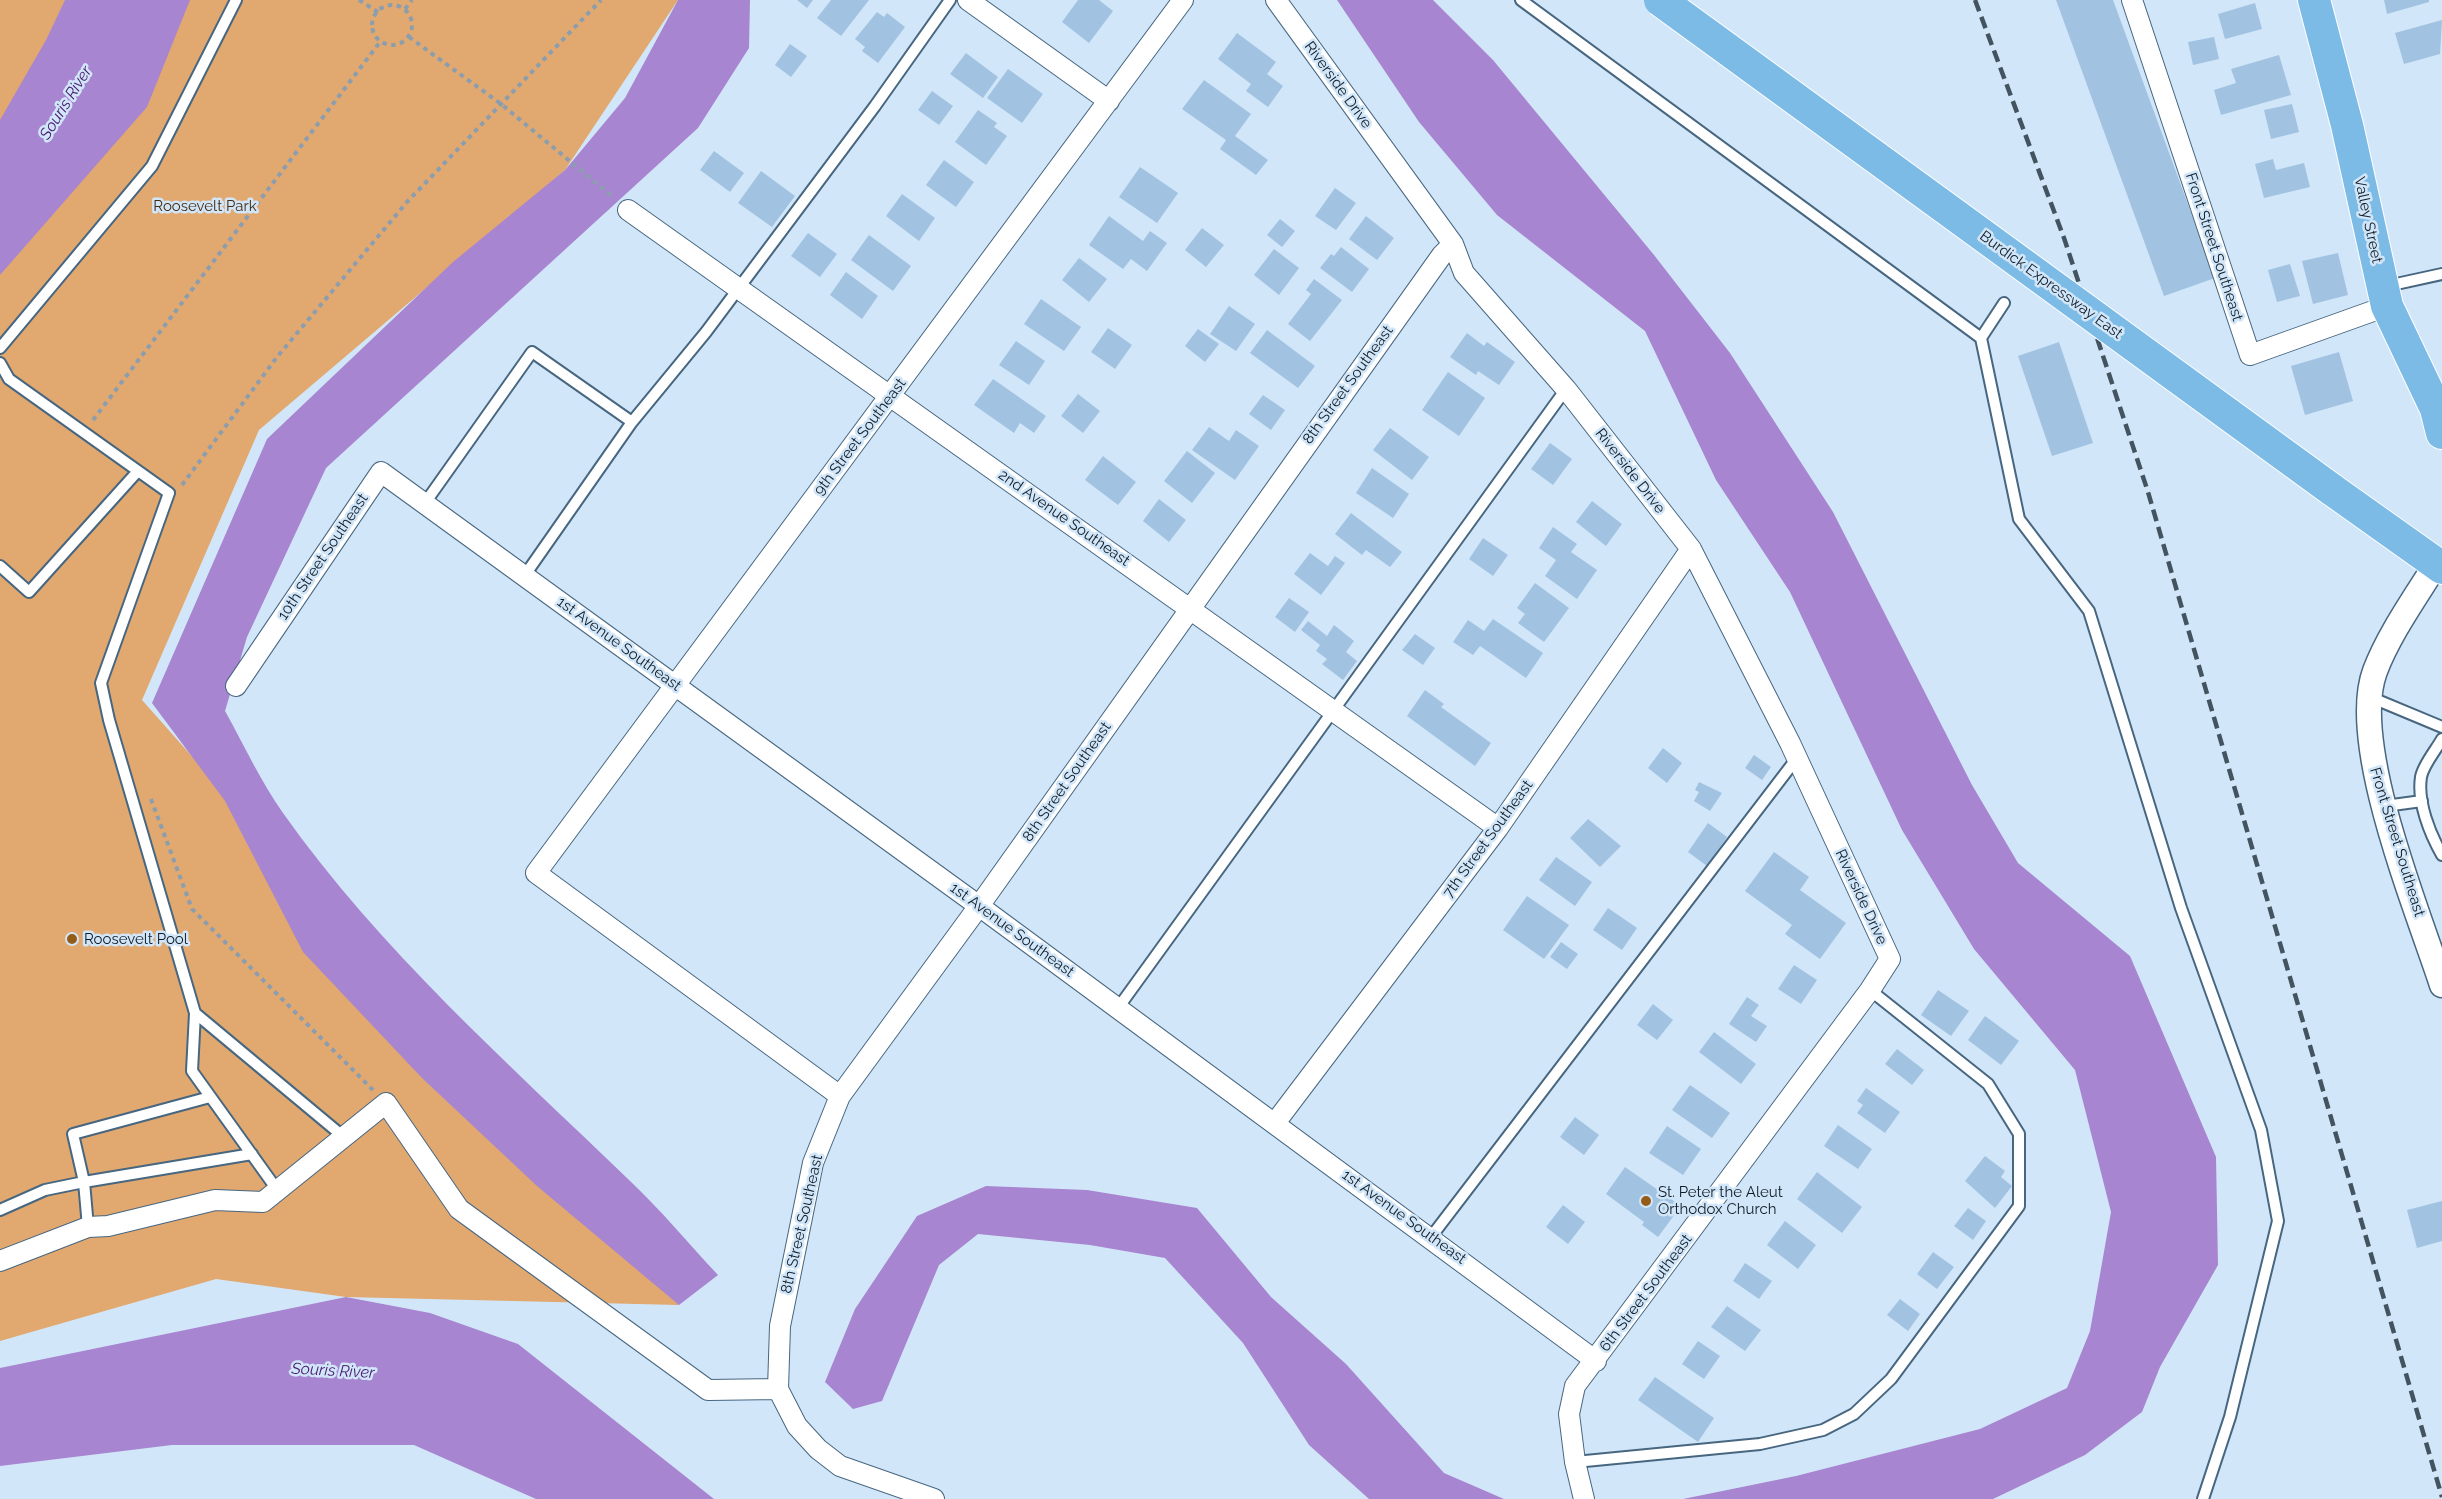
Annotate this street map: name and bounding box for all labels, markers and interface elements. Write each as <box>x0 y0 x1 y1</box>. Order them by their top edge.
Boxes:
street label: Riverside Drive <box>1300 38 1376 132</box>
water label: Souris River <box>36 63 96 143</box>
street label: Front Street Southeast <box>2181 170 2247 324</box>
street label: Valley Street <box>2350 175 2386 265</box>
park label: Roosevelt Park <box>153 197 257 215</box>
street label: Burdick Expressway East <box>1976 227 2126 343</box>
street label: 8th Street Southeast <box>1299 322 1397 448</box>
street label: 9th Street Southeast <box>810 375 910 499</box>
street label: Riverside Drive <box>1591 425 1669 517</box>
street label: 2nd Avenue Southeast <box>995 466 1133 570</box>
street label: 10th Street Southeast <box>274 490 372 624</box>
street label: 1st Avenue Southeast <box>553 593 685 695</box>
street label: 8th Street Southeast <box>1019 719 1115 845</box>
street label: Front Street Southeast <box>2366 765 2428 919</box>
street label: 7th Street Southeast <box>1439 777 1537 901</box>
street label: Riverside Drive <box>1831 846 1891 948</box>
street label: 1st Avenue Southeast <box>946 879 1078 981</box>
place label: Roosevelt Pool <box>84 930 188 948</box>
marker: Roosevelt Pool <box>65 932 79 946</box>
street label: 8th Street Southeast <box>777 1153 827 1295</box>
street label: 1st Avenue Southeast <box>1338 1166 1470 1268</box>
place label: St. Peter the Aleut Orthodox Church <box>1658 1183 1783 1218</box>
marker: St. Peter the Aleut Orthodox Church <box>1639 1194 1653 1208</box>
street label: 6th Street Southeast <box>1596 1231 1696 1355</box>
water label: Souris River <box>291 1359 375 1383</box>

